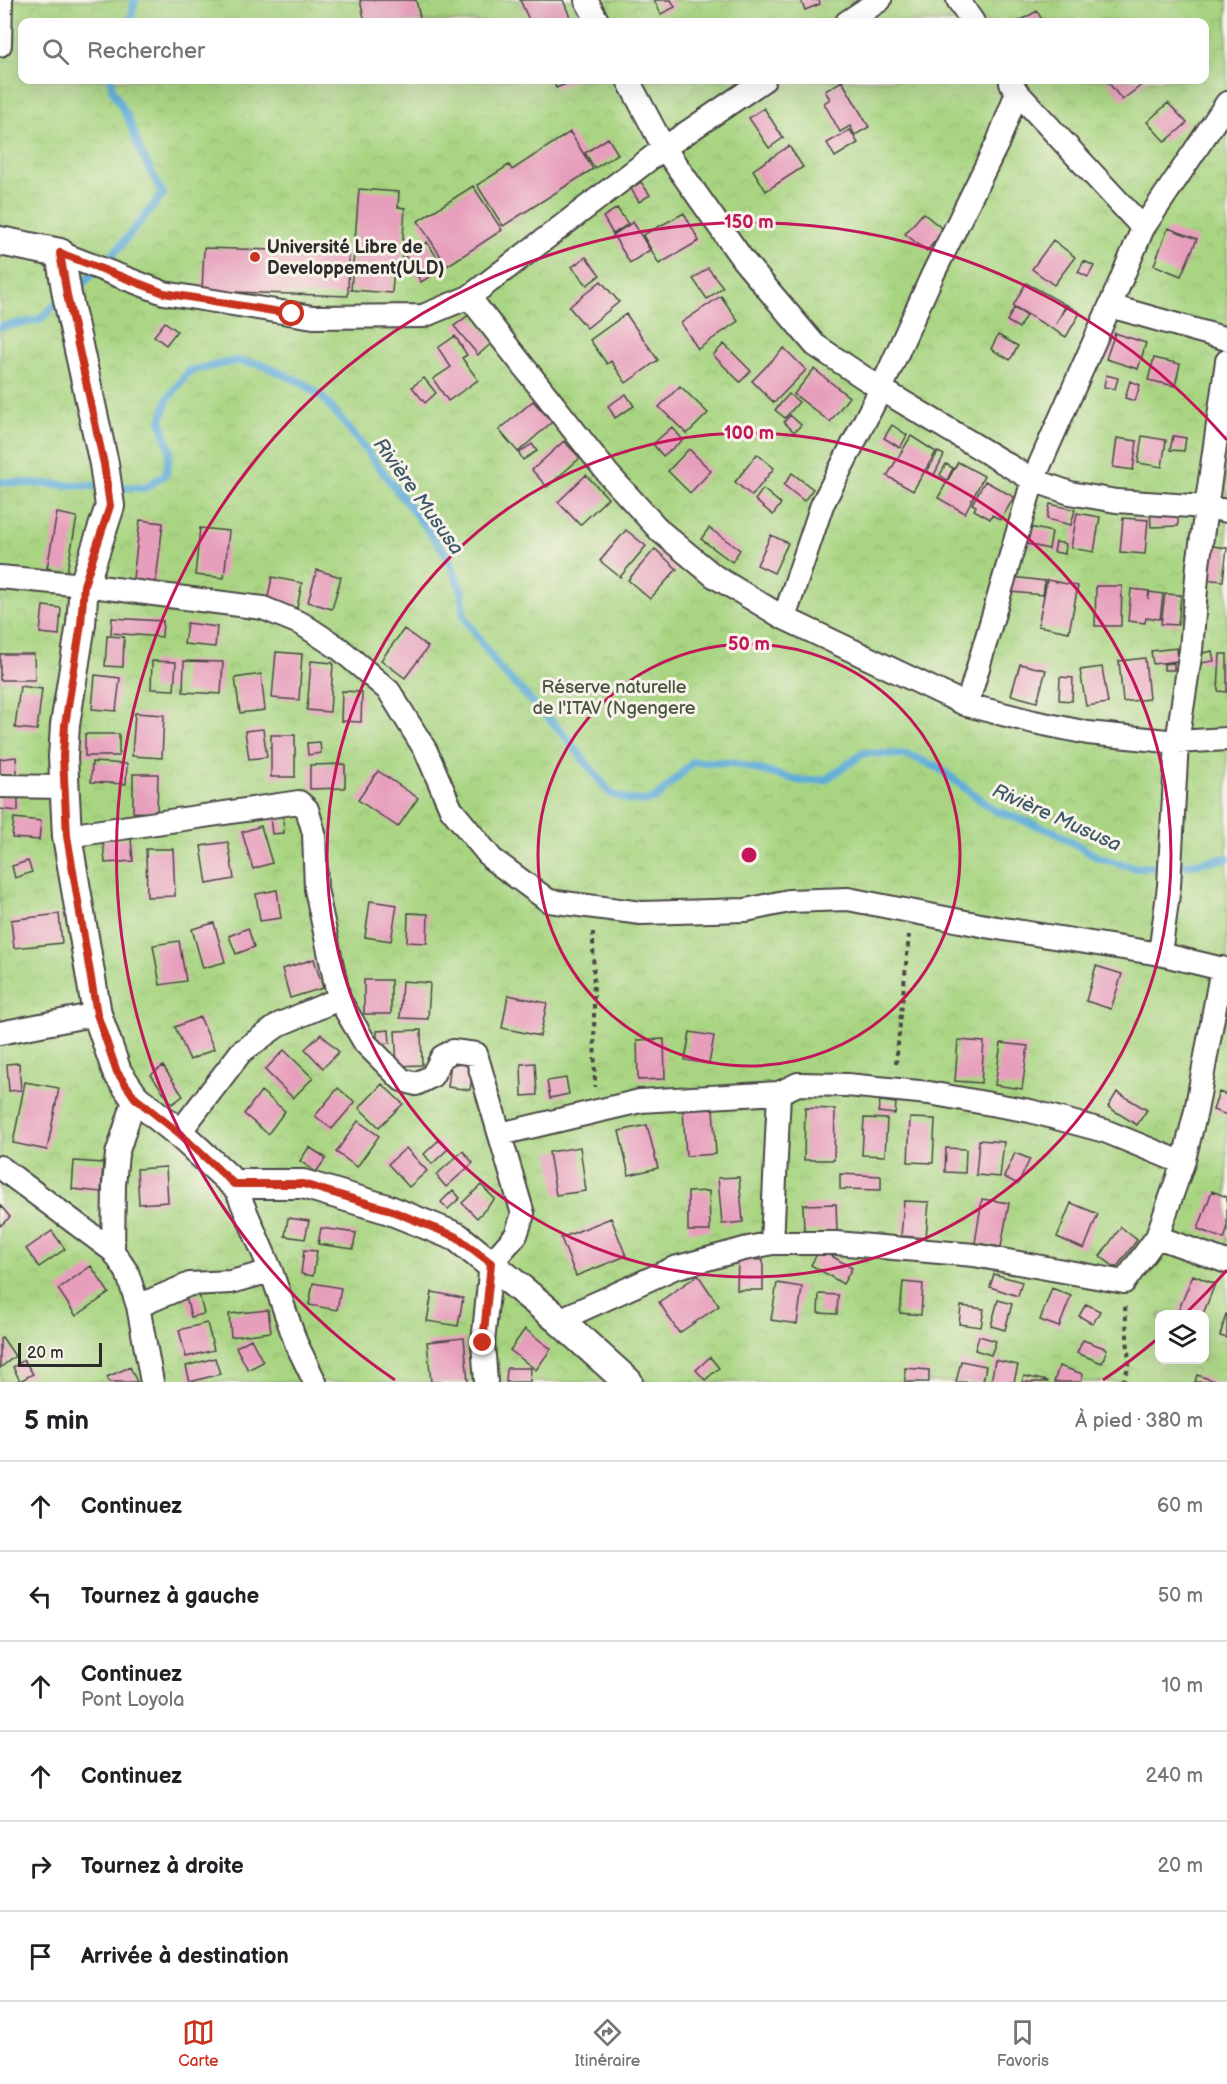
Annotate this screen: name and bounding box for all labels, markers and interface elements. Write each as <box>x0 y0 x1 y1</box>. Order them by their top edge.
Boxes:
search box <box>18 18 1209 84</box>
icon: search <box>39 35 72 68</box>
text: Rechercher <box>87 38 205 65</box>
text: 150 m <box>724 212 774 233</box>
place label: Université Libre de Developpement(ULD) <box>267 237 444 279</box>
marker: Université Libre de Developpement(ULD) <box>248 250 262 264</box>
route start <box>278 300 304 326</box>
text: 100 m <box>724 423 774 444</box>
water label: Rivière Mususa <box>368 434 469 560</box>
text: 50 m <box>728 634 770 655</box>
park label: Réserve naturelle de l'ITAV (Ngengere <box>532 677 696 719</box>
water label: Rivière Mususa <box>988 779 1125 857</box>
centre of rings <box>739 845 759 865</box>
map controls <box>1155 1310 1209 1364</box>
button: layers <box>1155 1310 1209 1364</box>
route end <box>469 1329 495 1355</box>
scale bar <box>18 1340 102 1368</box>
text: 20 m <box>27 1344 63 1363</box>
text: 5 min <box>24 1406 89 1437</box>
text: À pied · 380 m <box>1075 1409 1203 1433</box>
icon: ahead <box>24 1490 57 1523</box>
text: Continuez <box>81 1493 182 1520</box>
text: 60 m <box>1157 1494 1203 1518</box>
icon: left <box>24 1580 57 1613</box>
text: Tournez à gauche <box>81 1583 259 1610</box>
text: 50 m <box>1158 1584 1203 1608</box>
text: Continuez <box>81 1661 182 1688</box>
icon: ahead <box>24 1670 57 1703</box>
text: 10 m <box>1162 1674 1203 1698</box>
text: Pont Loyola <box>81 1688 184 1712</box>
icon: ahead <box>24 1760 57 1793</box>
text: Continuez <box>81 1763 182 1790</box>
text: 240 m <box>1146 1764 1203 1788</box>
icon: right <box>24 1850 57 1883</box>
text: Tournez à droite <box>81 1853 244 1880</box>
text: 20 m <box>1158 1854 1203 1878</box>
icon: arrive <box>24 1940 57 1973</box>
text: Arrivée à destination <box>81 1943 289 1970</box>
tab: Carte <box>178 2016 218 2071</box>
tab: Itinéraire <box>575 2016 640 2071</box>
tab: Favoris <box>997 2016 1049 2071</box>

